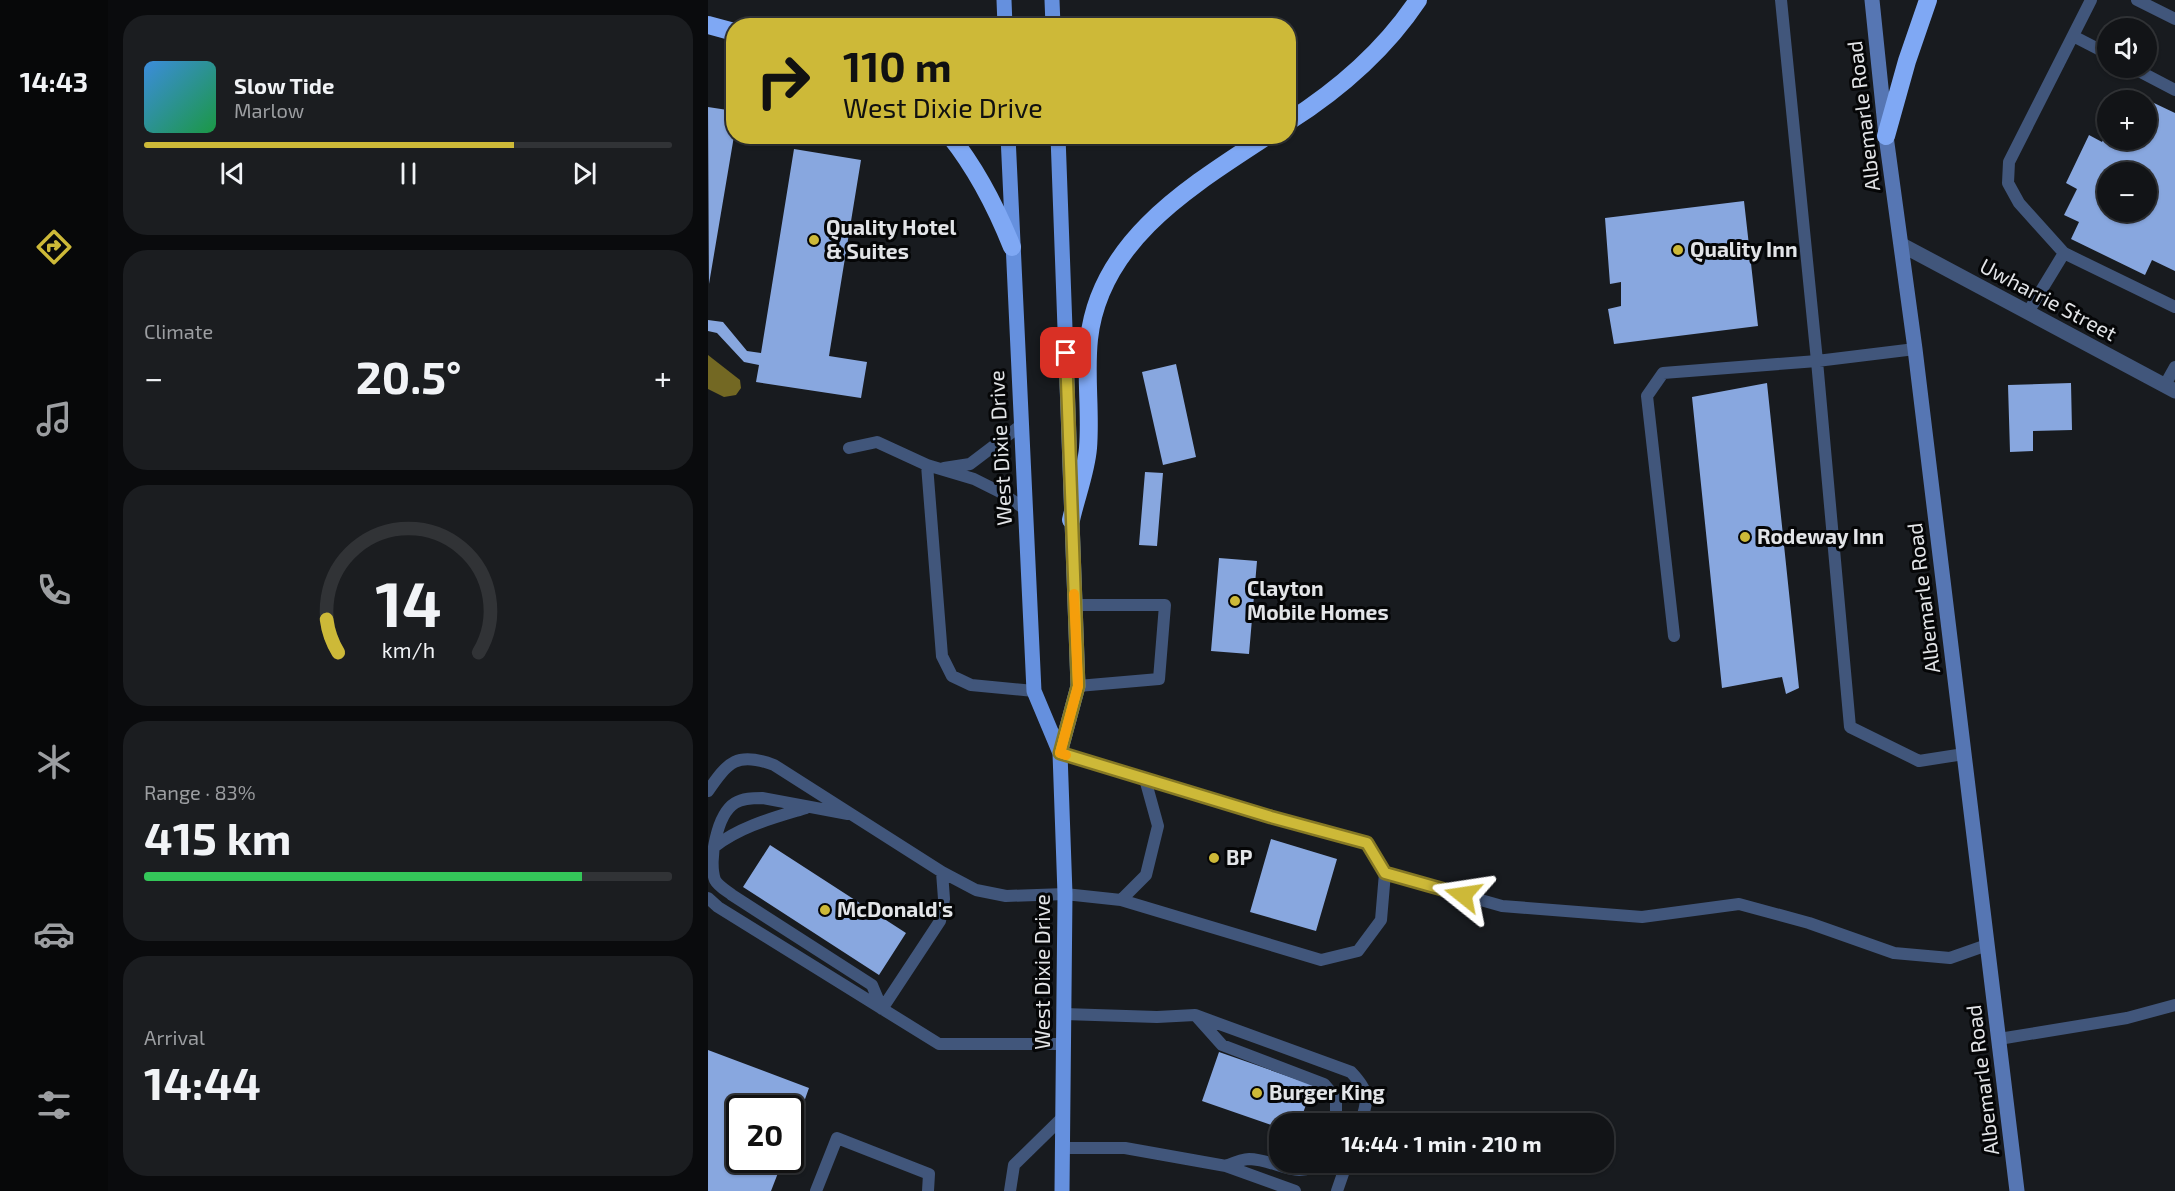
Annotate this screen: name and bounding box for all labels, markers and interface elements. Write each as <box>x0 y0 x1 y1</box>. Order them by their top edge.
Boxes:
map controls <box>2097 18 2157 222</box>
button: sound <box>2097 18 2157 78</box>
street label: Albemarle Road <box>1841 39 1884 193</box>
text: 110 m <box>843 40 952 90</box>
icon: right <box>744 42 822 120</box>
text: 14:43 <box>20 65 88 97</box>
text: Slow Tide <box>234 72 334 98</box>
button: + <box>2097 90 2157 150</box>
text: West Dixie Drive <box>843 91 1043 123</box>
text: Marlow <box>234 98 304 122</box>
icon: previous <box>216 157 249 190</box>
icon: pause <box>392 157 425 190</box>
icon: next <box>568 157 601 190</box>
button: − <box>2097 162 2157 222</box>
place label: Quality Hotel & Suites <box>826 214 956 263</box>
icon: directions <box>33 226 75 268</box>
marker: Quality Hotel & Suites <box>807 233 821 247</box>
place label: Quality Inn <box>1690 236 1798 262</box>
marker: Quality Inn <box>1671 243 1685 257</box>
street label: Uwharrie Street <box>1976 252 2121 345</box>
text: Climate <box>144 319 213 343</box>
pin <box>1040 327 1091 378</box>
icon: arrive <box>1049 336 1082 369</box>
text: 20.5° <box>356 349 461 403</box>
text: − <box>144 357 163 397</box>
text: + <box>654 357 672 397</box>
street label: West Dixie Drive <box>983 370 1016 526</box>
icon: music <box>33 398 75 440</box>
street label: Albemarle Road <box>1901 521 1944 675</box>
place label: Rodeway Inn <box>1757 523 1884 549</box>
marker: Rodeway Inn <box>1738 530 1752 544</box>
text: 14 <box>375 565 441 640</box>
icon: phone <box>33 569 75 611</box>
place label: Clayton Mobile Homes <box>1247 575 1389 624</box>
marker: Clayton Mobile Homes <box>1228 594 1242 608</box>
text: km/h <box>381 637 435 662</box>
icon: climate <box>33 741 75 783</box>
text: Range · 83% <box>144 780 256 804</box>
text: 415 km <box>144 810 291 864</box>
place label: BP <box>1226 844 1252 869</box>
marker: BP <box>1207 851 1221 865</box>
position arrow <box>1431 863 1495 927</box>
street label: West Dixie Drive <box>1029 894 1054 1050</box>
place label: McDonald's <box>837 896 953 921</box>
marker: McDonald's <box>818 903 832 917</box>
icon: car <box>33 913 75 955</box>
street label: Albemarle Road <box>1960 1003 2003 1157</box>
text: Arrival <box>144 1025 205 1049</box>
text: 14:44 <box>144 1055 261 1109</box>
place label: Burger King <box>1269 1079 1385 1104</box>
icon: filters <box>33 1084 75 1126</box>
marker: Burger King <box>1250 1086 1264 1100</box>
speed limit sign: 20 <box>726 1095 804 1173</box>
text: 14:44 · 1 min · 210 m <box>1341 1130 1542 1156</box>

